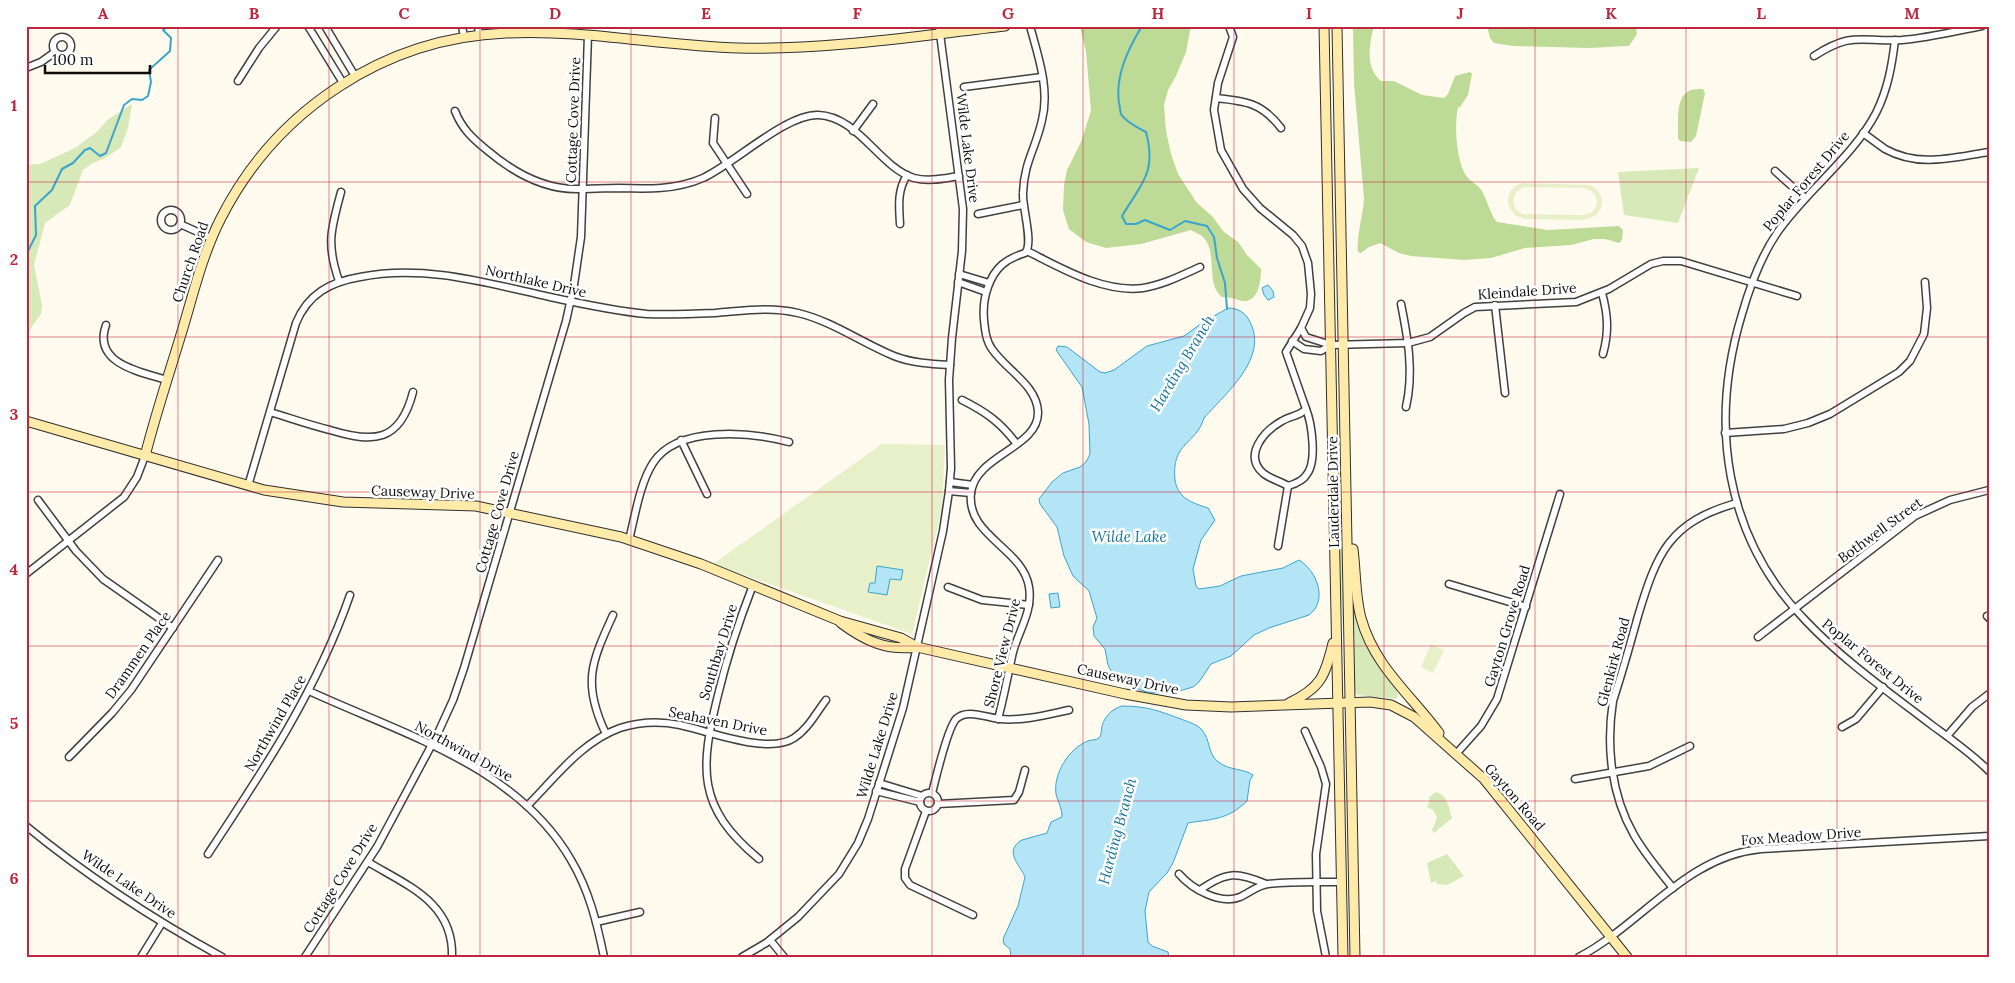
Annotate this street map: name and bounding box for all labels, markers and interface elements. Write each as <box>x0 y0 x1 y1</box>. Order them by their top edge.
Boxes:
text: A <box>98 3 109 23</box>
text: B <box>249 3 260 23</box>
text: C <box>398 3 410 23</box>
text: D <box>549 3 561 23</box>
text: E <box>701 3 711 23</box>
text: F <box>852 3 862 23</box>
text: G <box>1002 3 1014 23</box>
text: H <box>1152 3 1165 23</box>
text: I <box>1306 3 1312 23</box>
text: J <box>1456 3 1464 23</box>
text: K <box>1605 3 1617 23</box>
text: L <box>1756 3 1766 23</box>
text: M <box>1904 3 1920 23</box>
scale bar <box>45 42 150 74</box>
text: 100 m <box>52 50 93 69</box>
street label: Cottage Cove Drive <box>562 56 584 183</box>
street label: Wilde Lake Drive <box>952 92 984 204</box>
text: 1 <box>11 95 17 115</box>
street label: Poplar Forest Drive <box>1759 127 1853 235</box>
street label: Church Road <box>168 219 212 305</box>
text: 2 <box>10 249 18 269</box>
street label: Northlake Drive <box>484 261 589 301</box>
street label: Kleindale Drive <box>1477 279 1577 303</box>
water label: Harding Branch <box>1146 311 1219 415</box>
text: 3 <box>10 404 19 424</box>
street label: Lauderdale Drive <box>1323 436 1343 548</box>
street label: Cottage Cove Drive <box>471 448 523 575</box>
street label: Causeway Drive <box>371 481 475 503</box>
street label: Bothwell Street <box>1834 493 1926 567</box>
water label: Wilde Lake <box>1091 527 1167 546</box>
text: 4 <box>10 559 19 579</box>
street label: Gayton Grove Road <box>1480 563 1534 689</box>
street label: Shore View Drive <box>980 596 1024 710</box>
street label: Southbay Drive <box>695 601 741 702</box>
street label: Drammen Place <box>101 607 175 702</box>
street label: Glenkirk Road <box>1592 615 1634 709</box>
street label: Poplar Forest Drive <box>1819 615 1928 708</box>
street label: Causeway Drive <box>1075 659 1181 699</box>
street label: Northwind Place <box>240 671 310 775</box>
street label: Wilde Lake Drive <box>852 689 902 800</box>
street label: Seahaven Drive <box>667 703 769 739</box>
text: 5 <box>10 713 19 733</box>
street label: Northwind Drive <box>412 717 517 786</box>
street label: Gayton Road <box>1481 760 1549 834</box>
water label: Harding Branch <box>1094 775 1140 886</box>
street label: Cottage Cove Drive <box>299 819 381 936</box>
street label: Fox Meadow Drive <box>1740 823 1862 849</box>
street label: Wilde Lake Drive <box>78 846 180 923</box>
text: 6 <box>9 868 19 888</box>

